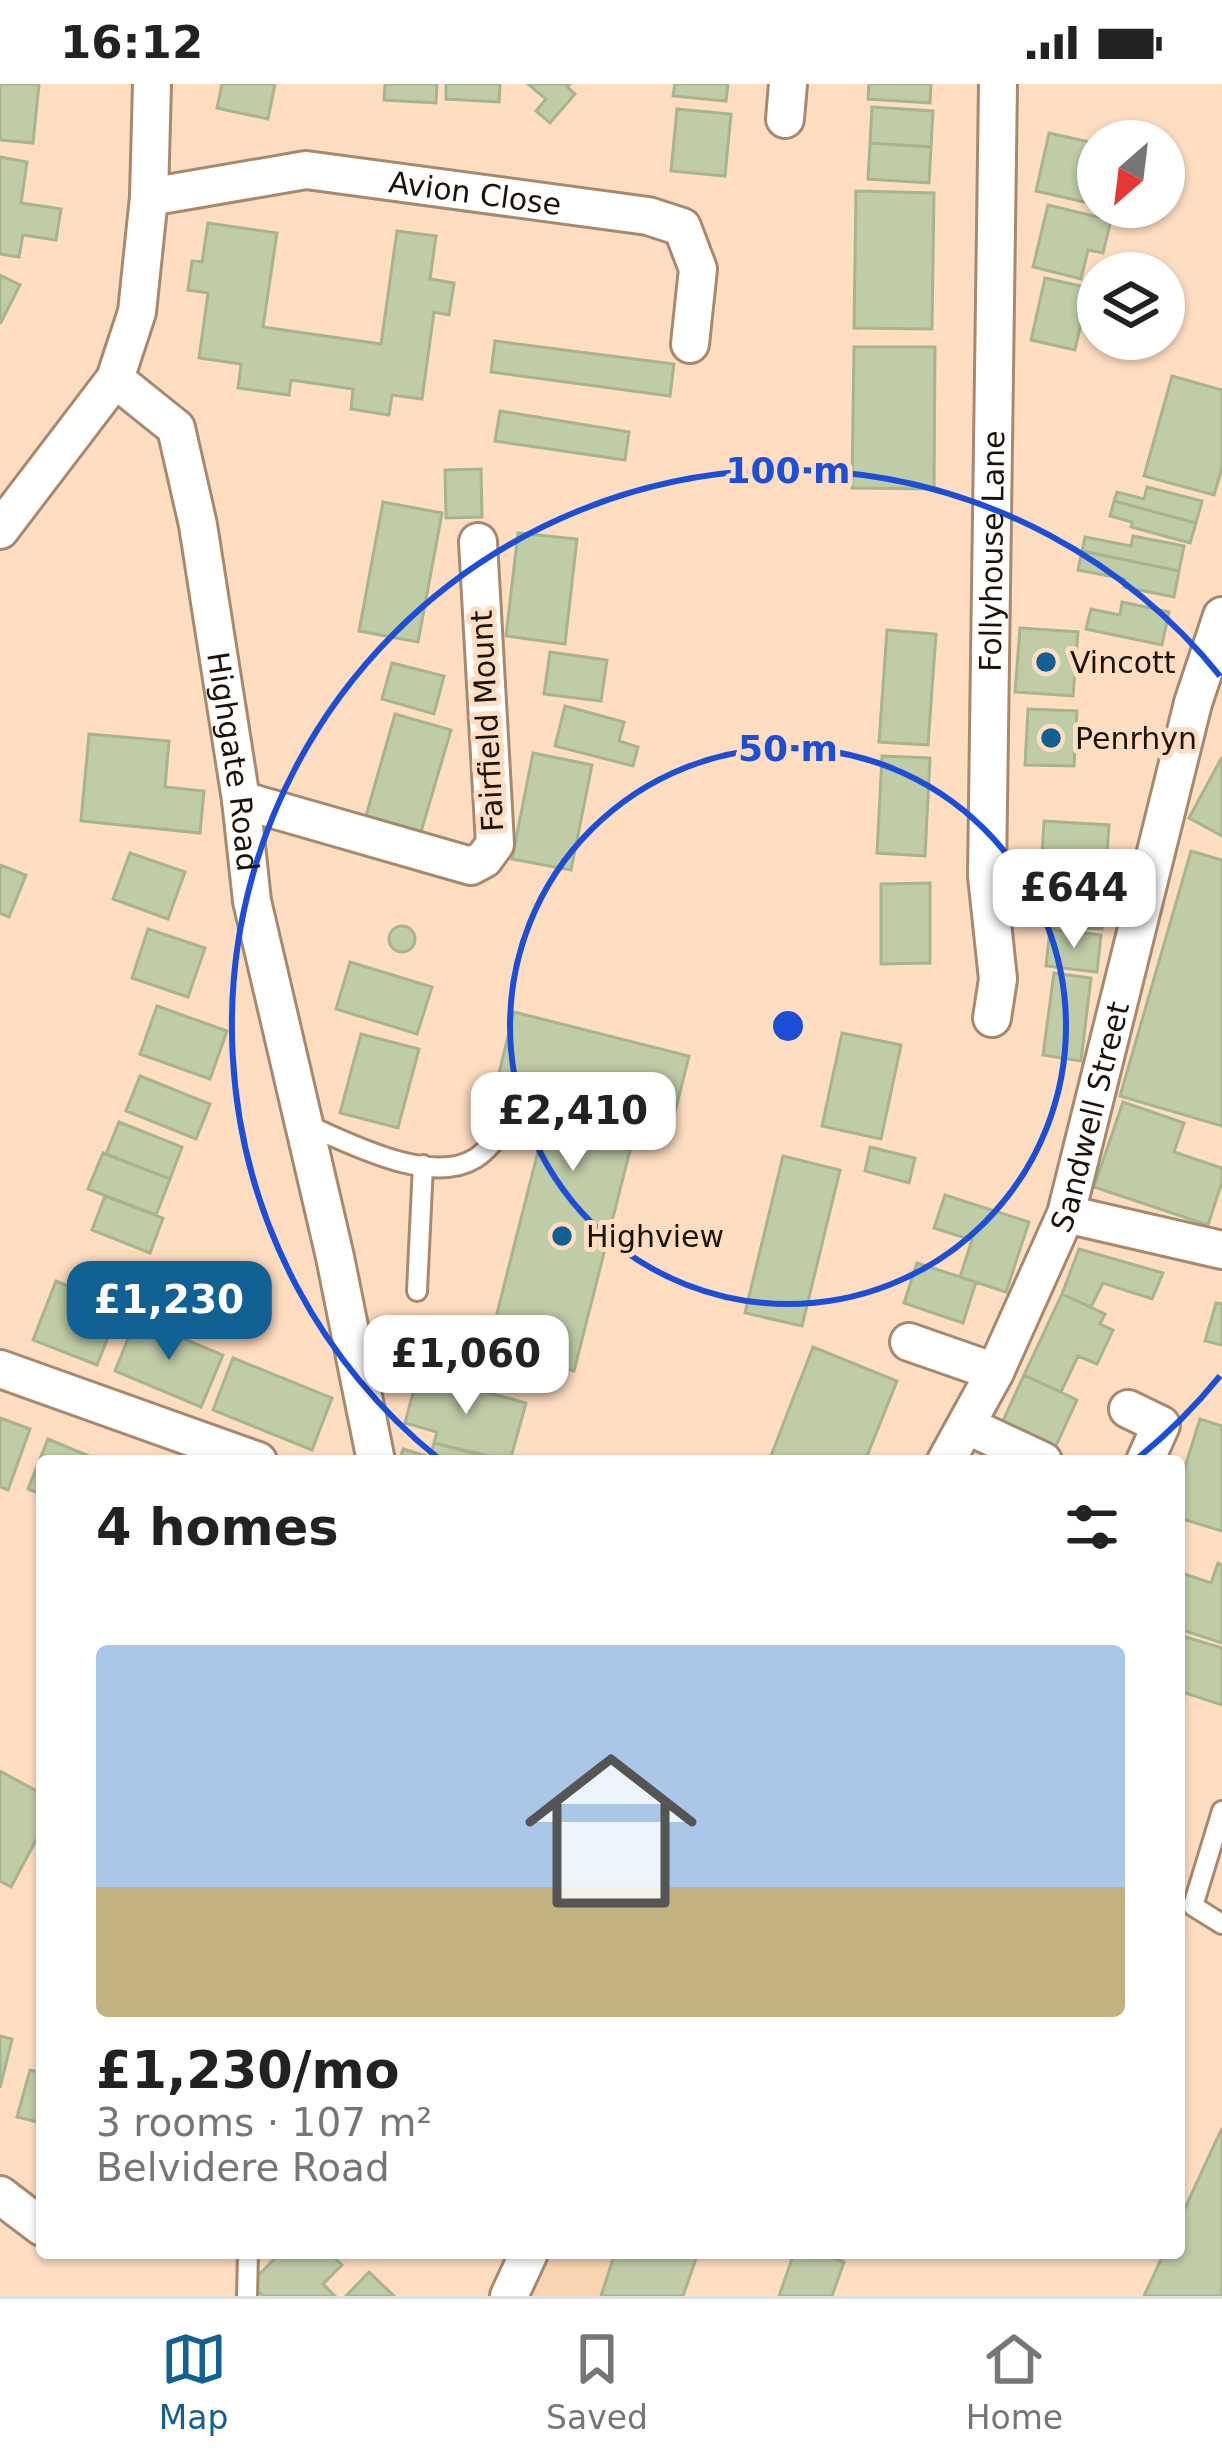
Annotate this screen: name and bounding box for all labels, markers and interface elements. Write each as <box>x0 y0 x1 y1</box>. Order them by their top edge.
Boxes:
text: 16:12 <box>60 16 203 69</box>
north arrow <box>1077 120 1185 228</box>
map controls <box>1077 120 1185 360</box>
street label: Avion Close <box>387 164 564 222</box>
button: layers <box>1077 252 1185 360</box>
street label: Follyhouse Lane <box>972 430 1011 672</box>
text: 100 m <box>725 450 851 491</box>
street label: Fairfield Mount <box>464 609 510 833</box>
place label: Vincott <box>1070 645 1176 680</box>
street label: Highgate Road <box>201 649 266 873</box>
marker: Vincott <box>1033 649 1059 675</box>
place label: Penrhyn <box>1075 721 1197 756</box>
marker: Penrhyn <box>1038 725 1064 751</box>
text: 50 m <box>738 728 838 769</box>
pin: £644 <box>1003 849 1145 951</box>
text: £644 <box>1020 865 1128 910</box>
street label: Sandwell Street <box>1043 998 1136 1237</box>
centre of rings <box>767 1005 809 1047</box>
pin: £2,410 <box>475 1072 671 1174</box>
text: £2,410 <box>498 1088 648 1133</box>
place label: Highview <box>586 1219 724 1254</box>
marker: Highview <box>549 1223 575 1249</box>
pin: £1,230 <box>71 1261 267 1363</box>
text: £1,230 <box>94 1277 244 1322</box>
pin: £1,060 <box>368 1315 564 1417</box>
text: £1,060 <box>391 1331 541 1376</box>
icon: filters <box>1059 1494 1125 1560</box>
text: 4 homes <box>96 1498 339 1557</box>
icon: home <box>503 1723 719 1939</box>
text: £1,230/mo <box>96 2041 400 2100</box>
text: 3 rooms · 107 m² <box>96 2100 432 2145</box>
text: Belvidere Road <box>96 2145 390 2190</box>
tab: Map <box>159 2326 228 2437</box>
tab: Saved <box>546 2326 648 2437</box>
tab: Home <box>966 2326 1063 2437</box>

